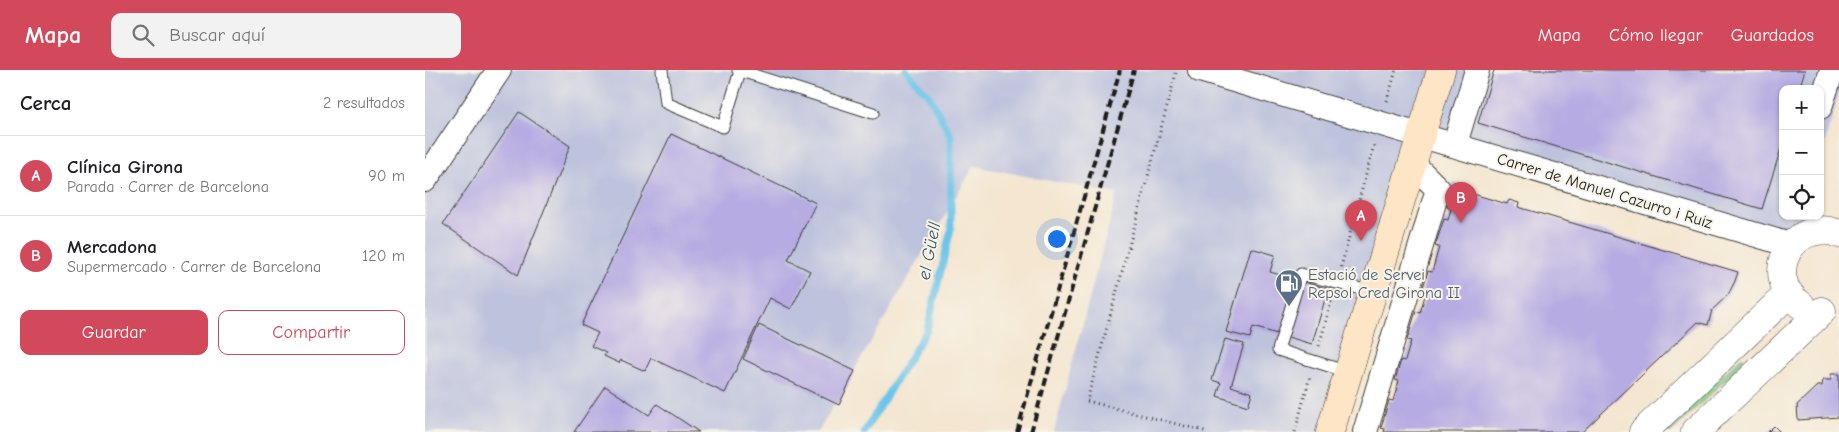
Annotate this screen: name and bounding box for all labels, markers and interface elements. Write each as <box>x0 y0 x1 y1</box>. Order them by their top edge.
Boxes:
search box <box>111 13 461 58</box>
text: Mapa <box>25 21 81 49</box>
icon: search <box>129 21 157 49</box>
text: Buscar aquí <box>169 24 265 46</box>
text: Mapa <box>1538 25 1581 46</box>
text: Cómo llegar <box>1609 25 1703 46</box>
text: Guardados <box>1731 25 1814 46</box>
map controls <box>1779 85 1824 220</box>
button: + <box>1779 85 1824 130</box>
text: Cerca <box>20 91 71 115</box>
text: 2 resultados <box>323 94 405 112</box>
button: − <box>1779 130 1824 175</box>
street label: Carrer de Manuel Cazurro i Ruiz <box>1495 150 1715 232</box>
text: Clínica Girona <box>67 156 183 178</box>
text: A <box>32 167 40 185</box>
text: 90 m <box>368 167 405 185</box>
button: locate <box>1779 175 1824 220</box>
text: Parada · Carrer de Barcelona <box>67 178 269 196</box>
pin: B <box>1445 182 1477 223</box>
pin: A <box>1345 200 1377 241</box>
water label: el Güell <box>914 219 946 282</box>
your location <box>1044 226 1070 252</box>
text: Mercadona <box>67 236 157 258</box>
text: B <box>31 247 41 265</box>
text: 120 m <box>362 247 405 265</box>
text: Supermercado · Carrer de Barcelona <box>67 258 321 276</box>
place label: Estació de Servei Repsol Cred Girona II <box>1308 266 1460 302</box>
fuel station icon: Estació de Servei Repsol Cred Girona II <box>1274 268 1304 307</box>
button: Guardar <box>20 310 208 355</box>
button: Compartir <box>218 310 405 355</box>

